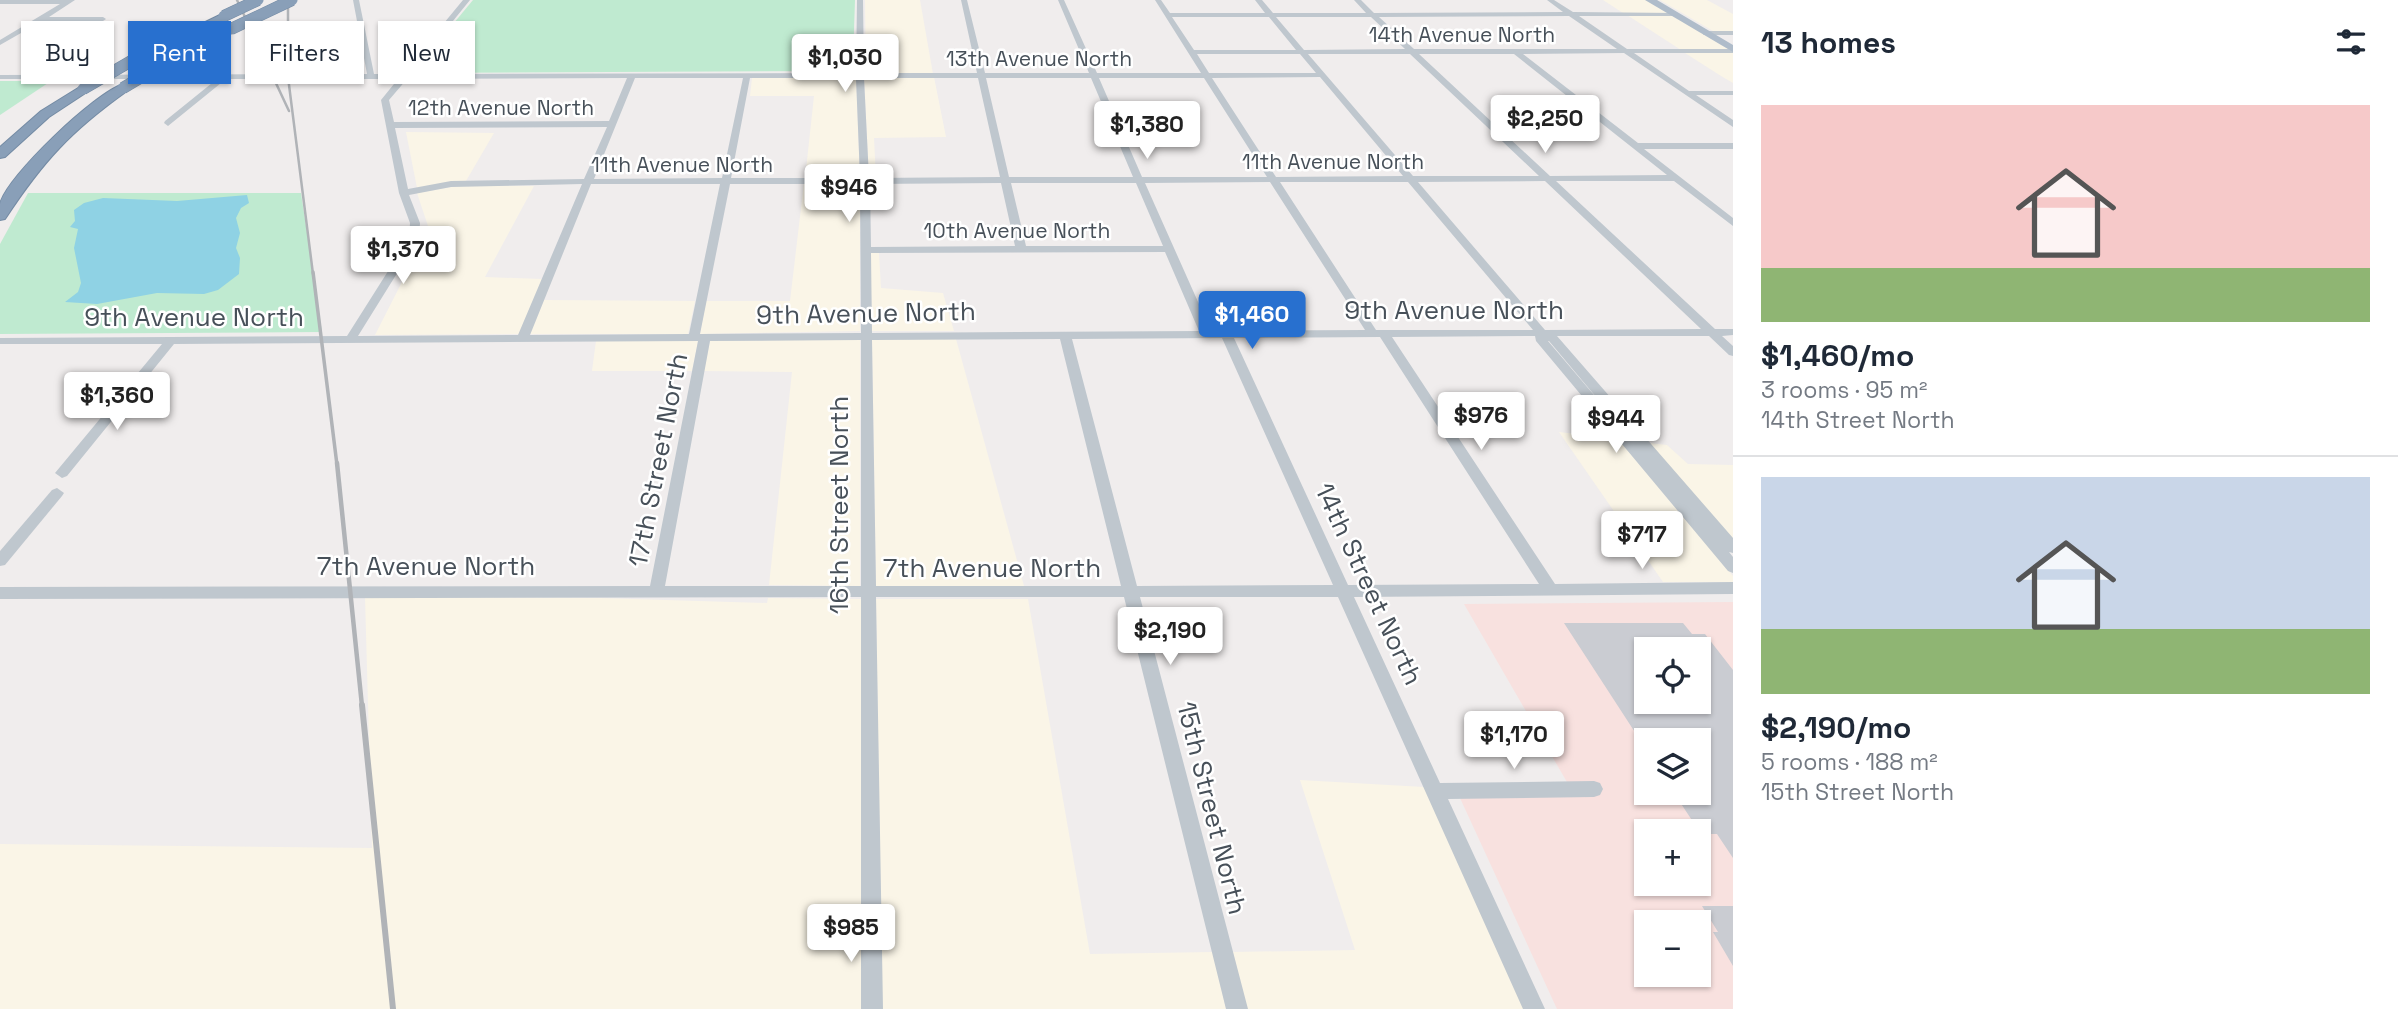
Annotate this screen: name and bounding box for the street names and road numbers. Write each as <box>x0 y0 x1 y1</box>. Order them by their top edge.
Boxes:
street label: 14th Avenue North <box>1369 21 1555 48</box>
street label: 13th Avenue North <box>946 45 1132 72</box>
street label: 12th Avenue North <box>408 94 594 121</box>
street label: 11th Avenue North <box>1242 148 1424 175</box>
street label: 11th Avenue North <box>591 151 773 178</box>
street label: 10th Avenue North <box>924 217 1110 244</box>
street label: 9th Avenue North <box>1344 293 1564 327</box>
street label: 9th Avenue North <box>756 294 976 332</box>
street label: 9th Avenue North <box>84 300 304 334</box>
street label: 17th Street North <box>621 350 695 570</box>
street label: 16th Street North <box>822 396 856 614</box>
street label: 14th Street North <box>1307 478 1431 690</box>
street label: 7th Avenue North <box>317 549 535 583</box>
street label: 7th Avenue North <box>883 551 1101 585</box>
street label: 15th Street North <box>1169 698 1255 918</box>

